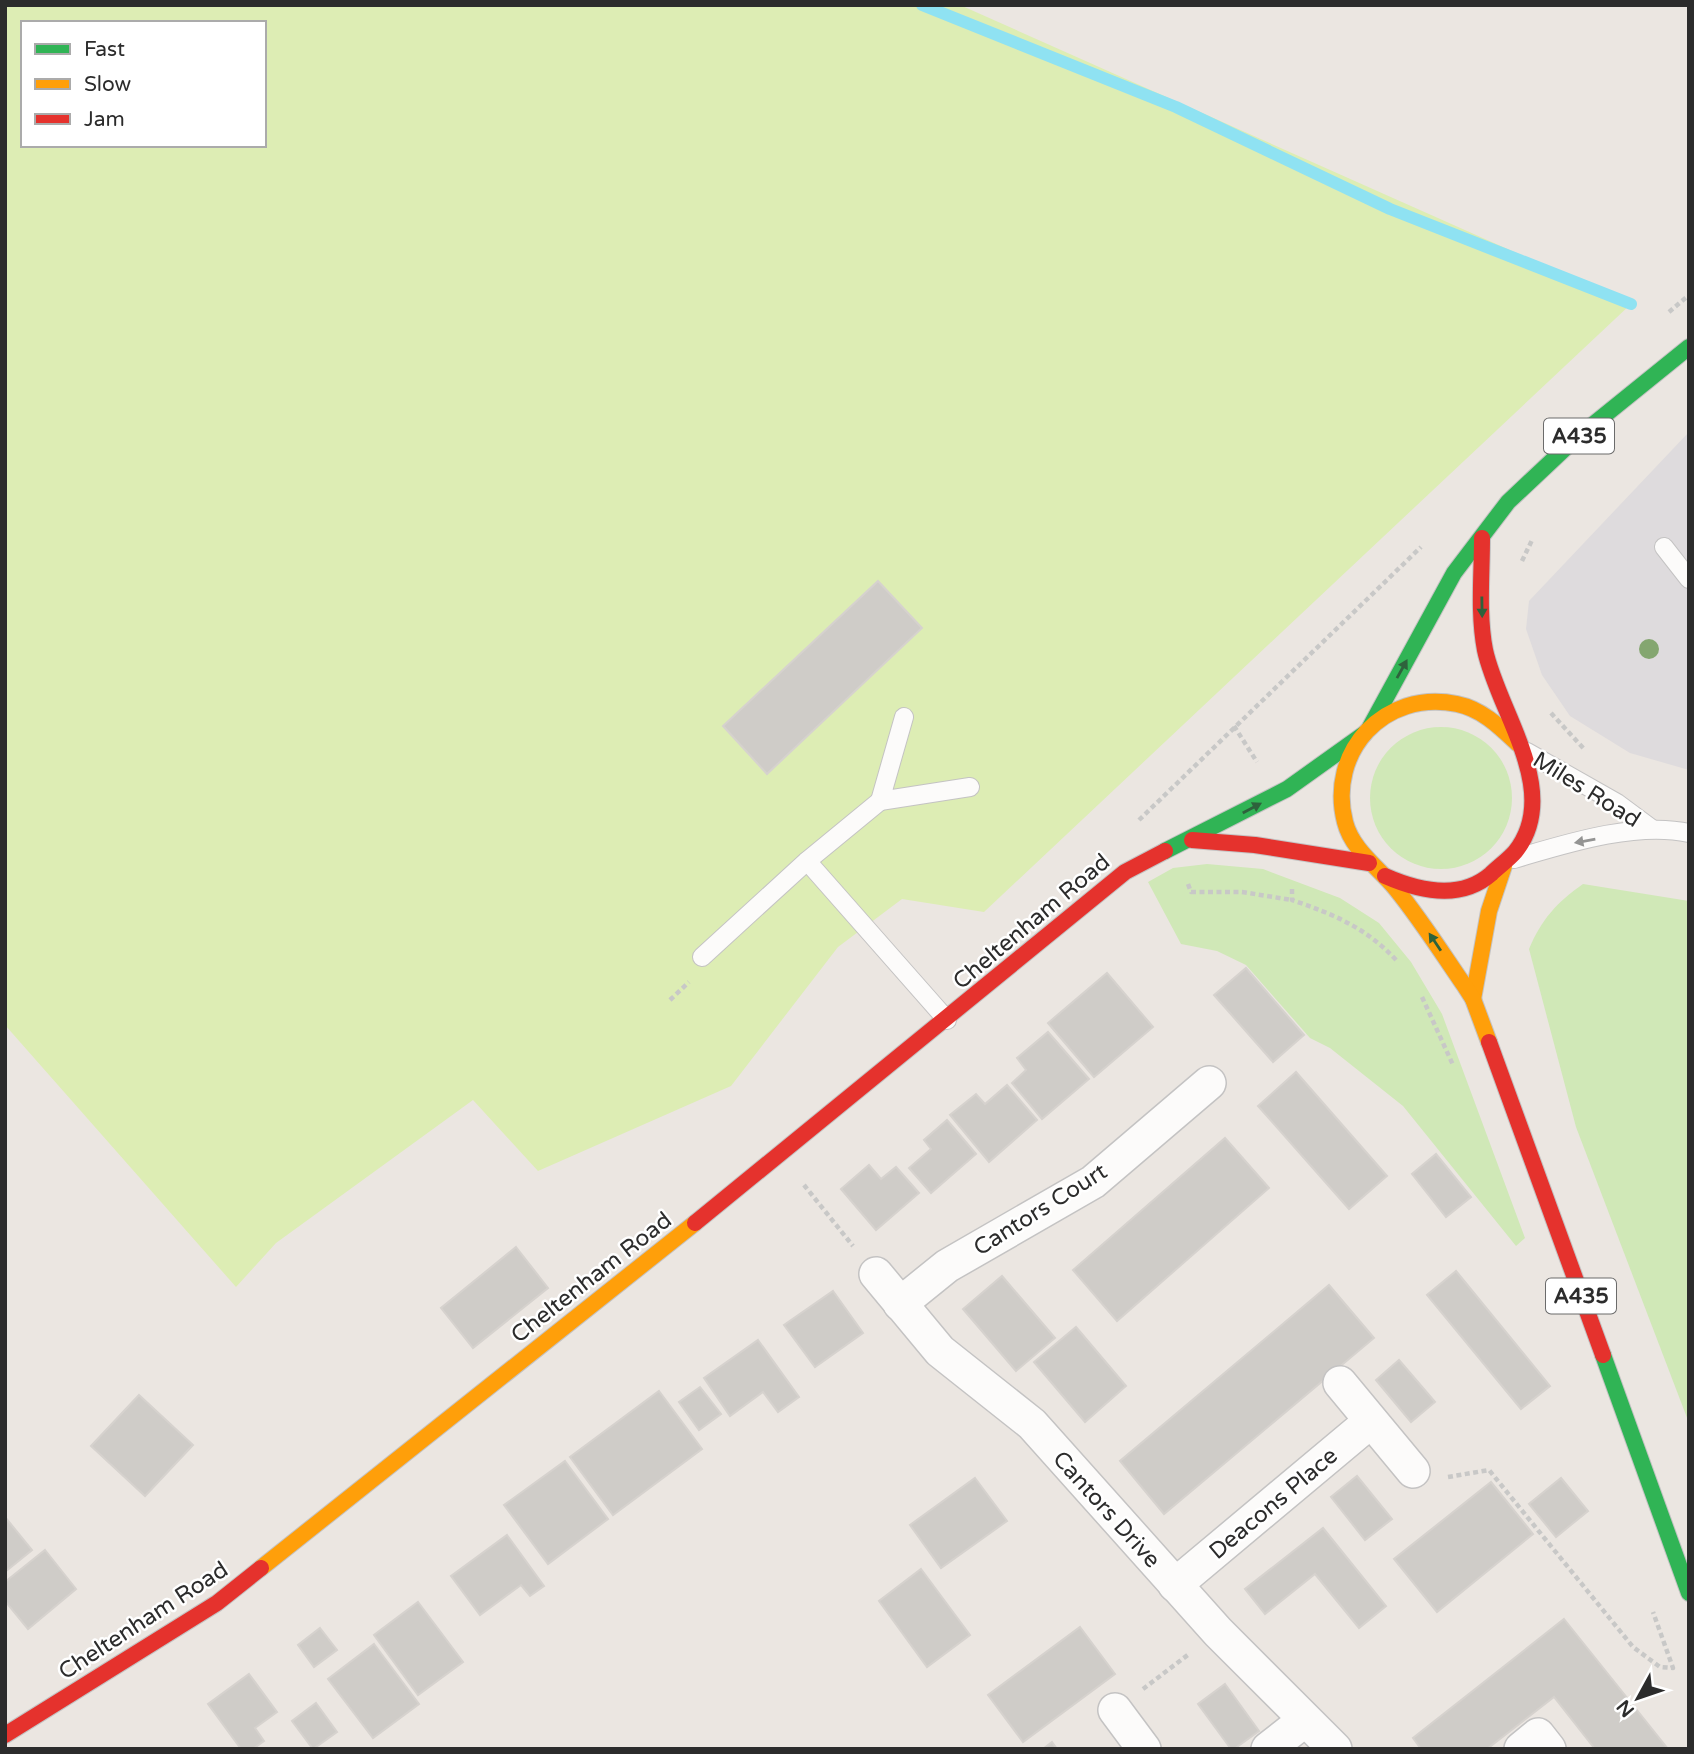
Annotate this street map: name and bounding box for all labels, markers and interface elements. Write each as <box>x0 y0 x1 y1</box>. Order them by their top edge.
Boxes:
legend <box>21 21 266 147</box>
text: Fast <box>84 37 125 62</box>
text: Slow <box>84 72 132 97</box>
text: Jam <box>84 107 125 132</box>
road number: A435 <box>1544 418 1614 453</box>
one-way arrow <box>1477 596 1488 618</box>
one-way arrow <box>1396 659 1408 679</box>
street label: Miles Road <box>1528 746 1645 834</box>
one-way arrow <box>1243 802 1263 814</box>
one-way arrow <box>1574 836 1596 847</box>
street label: Cheltenham Road <box>947 848 1116 996</box>
one-way arrow <box>1429 932 1442 952</box>
street label: Cantors Court <box>969 1158 1113 1262</box>
street label: Cheltenham Road <box>506 1206 678 1349</box>
road number: A435 <box>1546 1278 1616 1314</box>
street label: Deacons Place <box>1204 1442 1344 1566</box>
street label: Cantors Drive <box>1046 1445 1166 1574</box>
street label: Cheltenham Road <box>54 1556 233 1686</box>
north arrow <box>1603 1663 1673 1733</box>
text: N <box>1612 1695 1639 1721</box>

